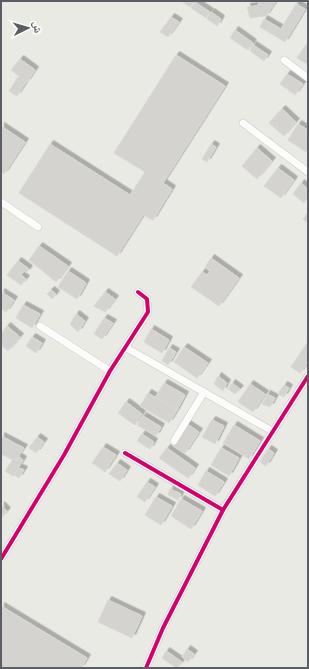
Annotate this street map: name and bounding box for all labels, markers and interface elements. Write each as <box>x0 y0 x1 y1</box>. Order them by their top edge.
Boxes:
north arrow <box>8 8 48 48</box>
text: ش <box>29 21 45 34</box>

